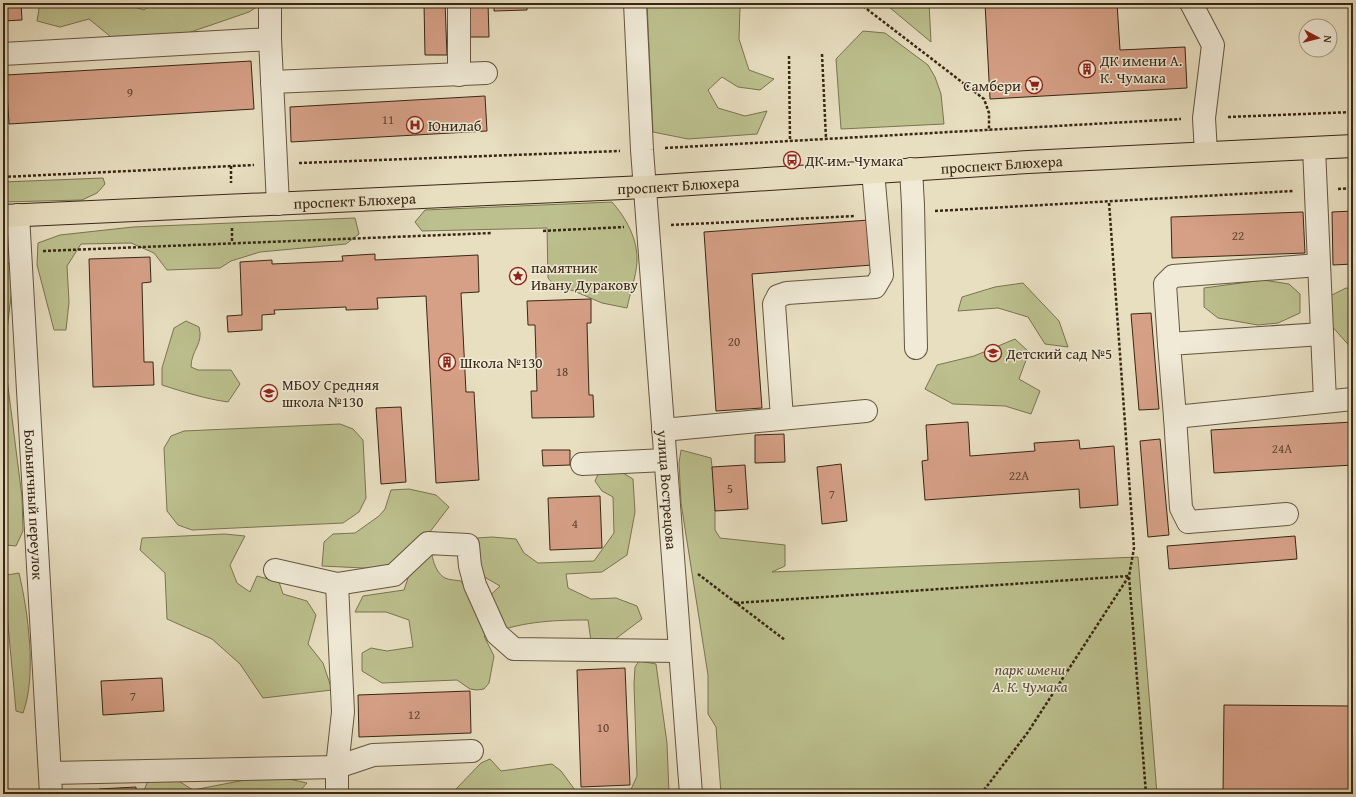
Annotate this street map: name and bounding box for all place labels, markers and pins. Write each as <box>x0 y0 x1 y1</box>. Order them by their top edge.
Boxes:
place label: ДК имени А. К. Чумака <box>1099 50 1182 88</box>
building icon: ДК имени А. К. Чумака <box>1077 59 1097 79</box>
place label: Самбери <box>963 75 1021 96</box>
supermarket icon: Самбери <box>1024 75 1044 95</box>
hospital icon: Юнилаб <box>405 115 425 135</box>
place label: Юнилаб <box>428 115 482 136</box>
bus stop icon: ДК им. Чумака <box>782 150 802 170</box>
place label: ДК им. Чумака <box>804 150 904 171</box>
place label: памятник Ивану Дуракову <box>531 257 638 295</box>
place icon: памятник Ивану Дуракову <box>508 266 528 286</box>
school or university icon: Детский сад №5 <box>983 343 1003 363</box>
place label: Детский сад №5 <box>1005 343 1112 364</box>
building icon: Школа №130 <box>437 352 457 372</box>
place label: Школа №130 <box>460 352 543 373</box>
place label: МБОУ Средняя школа №130 <box>282 374 380 412</box>
school or university icon: МБОУ Средняя школа №130 <box>259 383 279 403</box>

